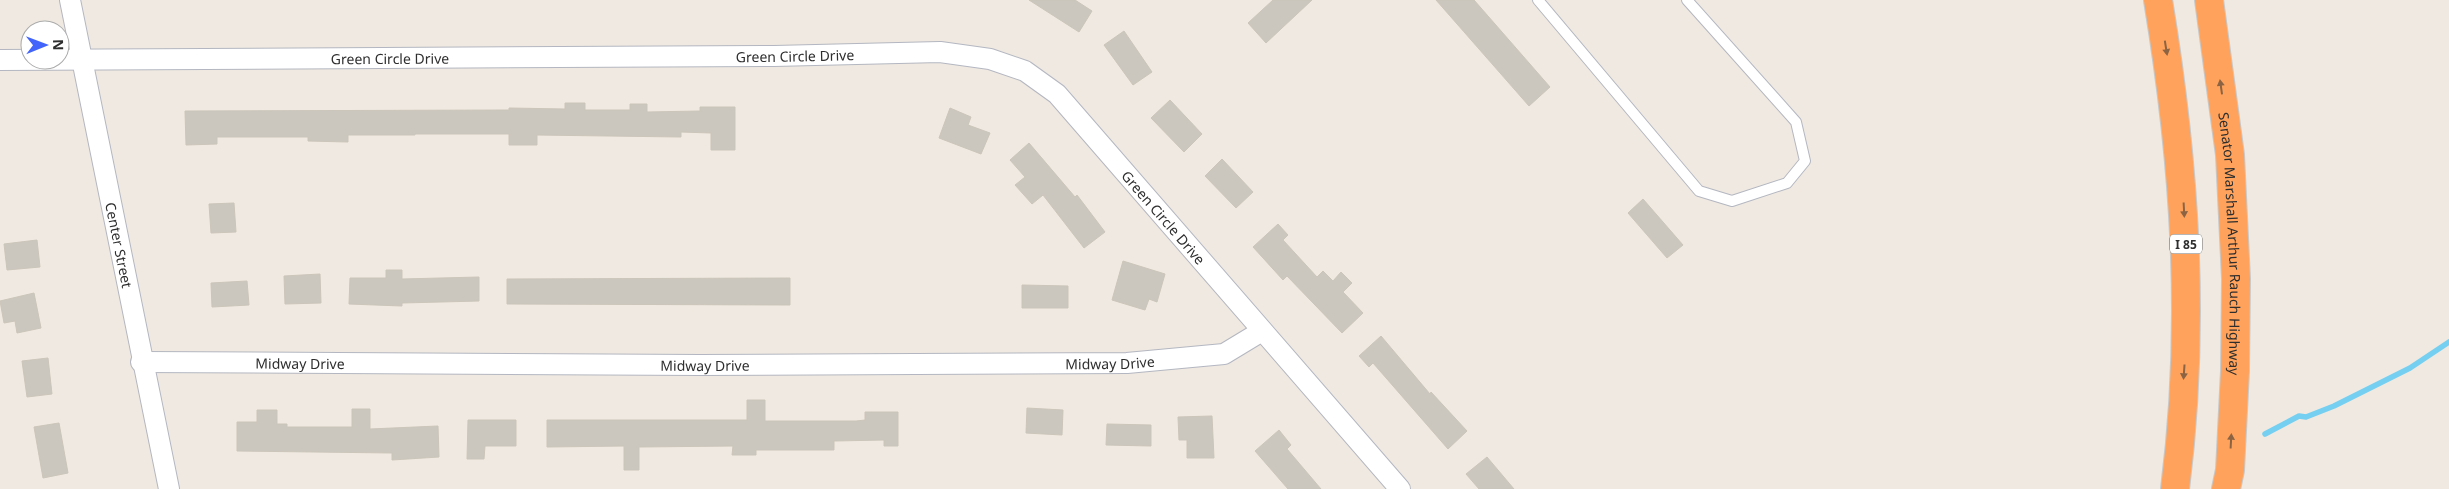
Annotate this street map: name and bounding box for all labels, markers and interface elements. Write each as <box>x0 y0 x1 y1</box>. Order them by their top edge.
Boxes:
north arrow <box>20 20 70 70</box>
text: N <box>49 39 68 51</box>
one-way arrow <box>2163 40 2171 56</box>
street label: Green Circle Drive <box>736 45 854 66</box>
street label: Green Circle Drive <box>331 48 449 68</box>
one-way arrow <box>2216 78 2224 94</box>
street label: Senator Marshall Arthur Rauch Highway <box>2215 111 2246 377</box>
street label: Green Circle Drive <box>1118 166 1210 268</box>
street label: Center Street <box>102 201 138 290</box>
one-way arrow <box>2180 202 2188 218</box>
road number: I 85 <box>2170 234 2202 253</box>
street label: Midway Drive <box>1065 351 1155 373</box>
street label: Midway Drive <box>255 353 345 373</box>
street label: Midway Drive <box>660 355 750 375</box>
one-way arrow <box>2180 364 2188 380</box>
one-way arrow <box>2228 432 2236 448</box>

